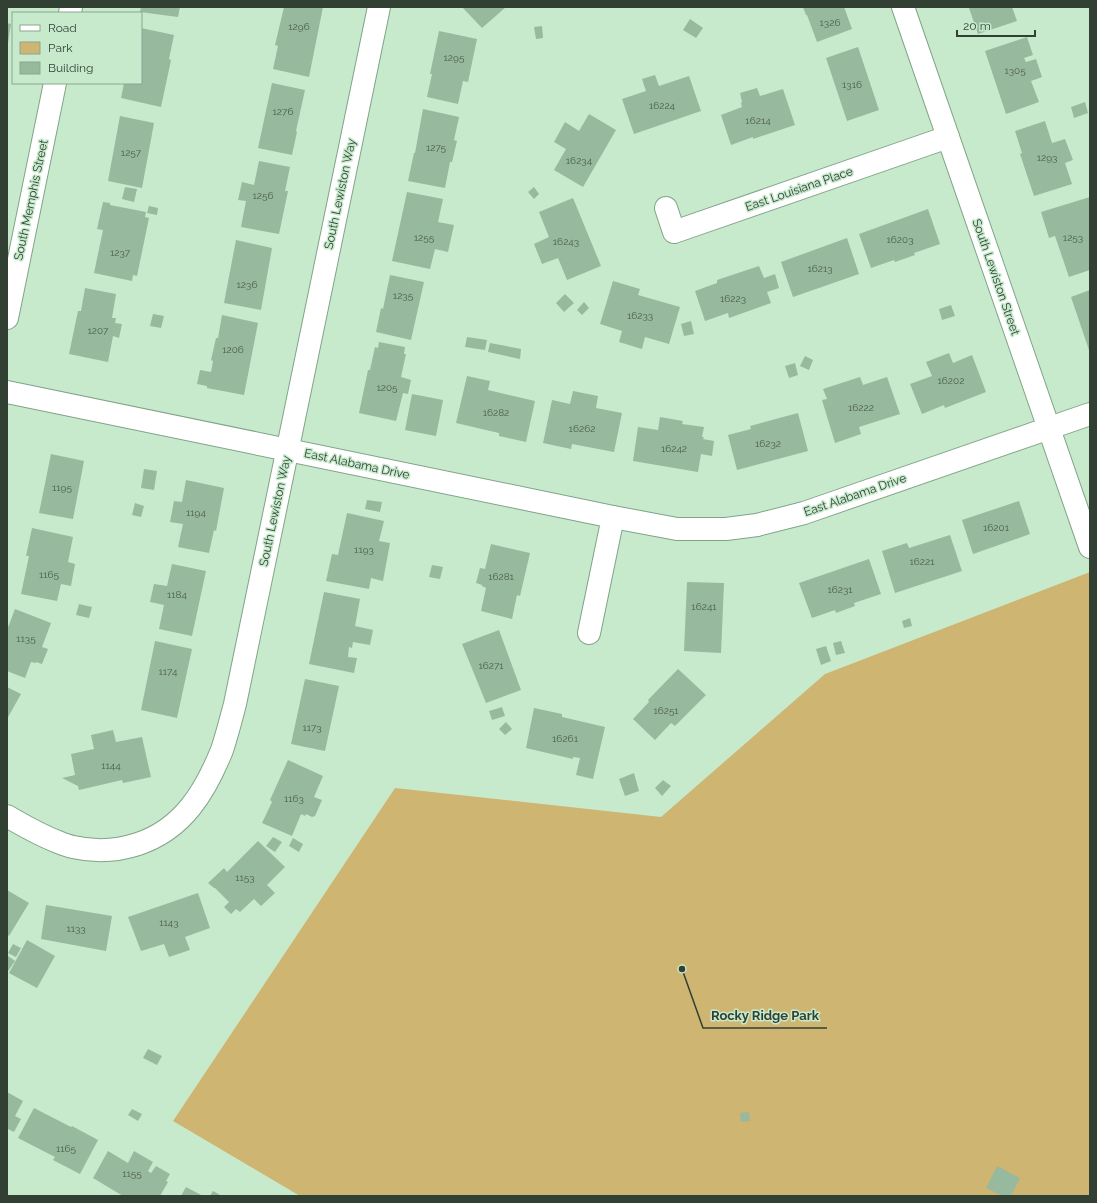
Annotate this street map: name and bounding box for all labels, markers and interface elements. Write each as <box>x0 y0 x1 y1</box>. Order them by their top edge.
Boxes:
legend <box>12 12 142 84</box>
scale bar <box>957 12 1035 38</box>
house number: 1326 <box>820 17 840 28</box>
text: 20 m <box>963 19 991 33</box>
text: Road <box>48 21 77 35</box>
house number: 1296 <box>288 21 310 32</box>
text: Park <box>48 41 73 55</box>
house number: 1295 <box>444 52 465 63</box>
text: Building <box>48 61 94 75</box>
house number: 1305 <box>1004 65 1026 76</box>
house number: 1316 <box>842 79 862 90</box>
house number: 16224 <box>649 100 676 111</box>
house number: 1276 <box>273 106 293 117</box>
house number: 16214 <box>745 115 771 126</box>
street label: South Lewiston Way <box>321 137 359 251</box>
street label: South Memphis Street <box>11 138 51 262</box>
house number: 1275 <box>426 142 447 153</box>
house number: 1257 <box>121 147 142 158</box>
house number: 1293 <box>1037 152 1057 163</box>
house number: 16234 <box>566 155 593 166</box>
street label: East Louisiana Place <box>743 164 855 214</box>
house number: 1256 <box>253 190 273 201</box>
street label: South Lewiston Street <box>970 217 1022 337</box>
house number: 1255 <box>414 232 435 243</box>
house number: 1253 <box>1063 232 1083 243</box>
house number: 16203 <box>887 234 913 245</box>
house number: 16243 <box>553 236 579 247</box>
house number: 1237 <box>110 247 131 258</box>
house number: 16213 <box>807 263 833 274</box>
house number: 1236 <box>237 279 257 290</box>
house number: 1235 <box>393 290 414 301</box>
house number: 16223 <box>720 293 746 304</box>
house number: 16233 <box>627 310 653 321</box>
house number: 1207 <box>88 325 109 336</box>
house number: 1206 <box>222 344 244 355</box>
house number: 16202 <box>938 375 964 386</box>
house number: 1205 <box>376 382 398 393</box>
house number: 16222 <box>848 402 874 413</box>
house number: 16282 <box>483 407 509 418</box>
house number: 16262 <box>569 423 595 434</box>
house number: 16232 <box>755 438 781 449</box>
house number: 16242 <box>661 443 687 454</box>
street label: East Alabama Drive <box>303 446 411 482</box>
street label: South Lewiston Way <box>256 454 294 568</box>
street label: East Alabama Drive <box>802 471 908 519</box>
house number: 1195 <box>52 482 72 493</box>
house number: 1194 <box>186 507 206 518</box>
house number: 16201 <box>983 522 1010 533</box>
house number: 1193 <box>354 544 374 555</box>
house number: 16221 <box>909 556 935 567</box>
house number: 1165 <box>39 569 60 580</box>
house number: 16281 <box>488 571 515 582</box>
house number: 16231 <box>827 584 853 595</box>
house number: 1184 <box>167 589 188 600</box>
house number: 16241 <box>691 601 717 612</box>
house number: 1135 <box>16 633 36 644</box>
house number: 16271 <box>478 660 504 671</box>
house number: 1174 <box>159 666 178 677</box>
house number: 16251 <box>653 705 679 716</box>
house number: 1173 <box>302 722 322 733</box>
house number: 16261 <box>552 733 579 744</box>
house number: 1144 <box>101 760 121 771</box>
house number: 1163 <box>284 793 304 804</box>
house number: 1153 <box>235 872 255 883</box>
house number: 1143 <box>159 917 179 928</box>
house number: 1133 <box>66 923 86 934</box>
callout: Rocky Ridge Park <box>703 1003 827 1028</box>
text: Rocky Ridge Park <box>711 1008 820 1023</box>
house number: 1165 <box>56 1143 77 1154</box>
house number: 1155 <box>122 1168 142 1179</box>

